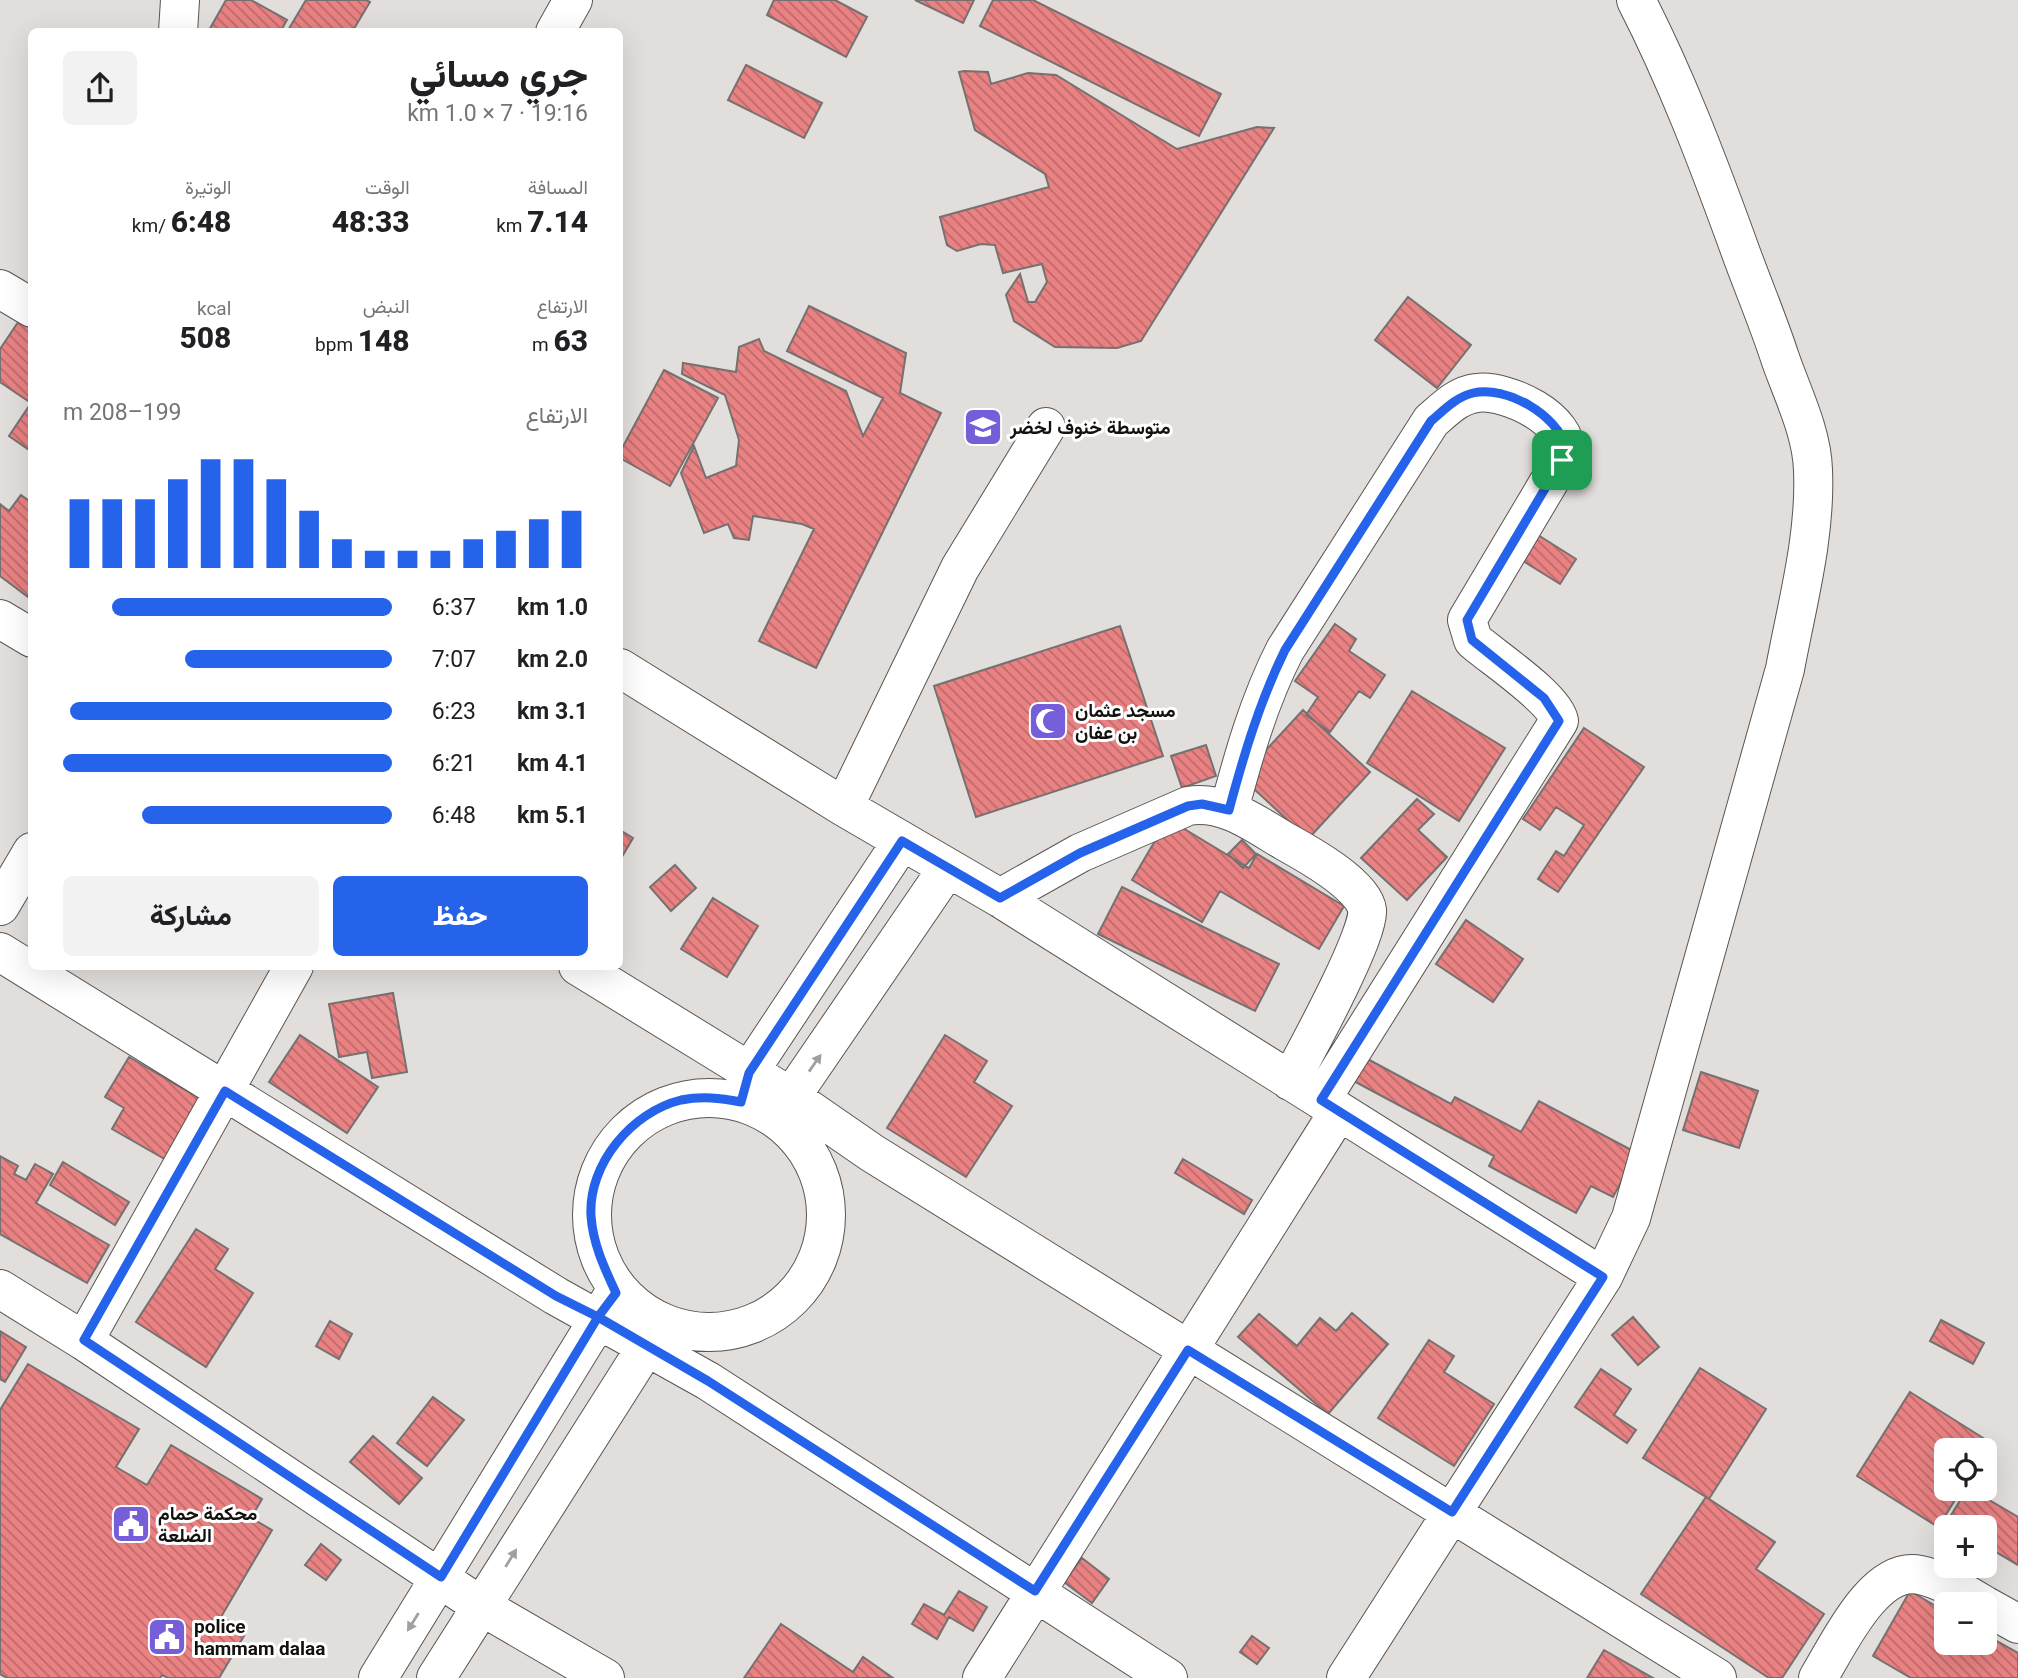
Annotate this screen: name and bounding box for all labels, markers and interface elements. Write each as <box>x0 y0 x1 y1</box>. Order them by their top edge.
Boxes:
button: share <box>63 51 137 125</box>
text: جري مسائي <box>409 52 588 96</box>
text: 19:16 · 7 × 1.0 km <box>407 100 588 127</box>
text: الوتيرة <box>185 176 231 199</box>
text: الوقت <box>365 176 410 199</box>
text: المسافة <box>528 176 588 199</box>
text: 6:48 <box>171 204 231 239</box>
text: 48:33 <box>332 204 410 239</box>
text: 7.14 <box>527 204 588 239</box>
text: /km <box>132 214 171 237</box>
text: km <box>496 214 527 237</box>
text: النبض <box>363 295 410 318</box>
text: الارتفاع <box>536 295 588 318</box>
text: kcal <box>197 297 231 320</box>
text: 508 <box>179 320 231 355</box>
text: 148 <box>358 323 410 358</box>
text: 63 <box>553 323 588 358</box>
text: bpm <box>315 333 358 356</box>
text: m <box>532 333 553 356</box>
text: 199–208 m <box>63 399 182 426</box>
text: الارتفاع <box>526 402 588 429</box>
school or university icon: متوسطة خنوف لخضر <box>962 406 1004 448</box>
place label: متوسطة خنوف لخضر <box>1009 416 1171 440</box>
pin <box>1532 430 1592 490</box>
icon: arrive <box>1543 441 1581 479</box>
text: 6:37 <box>432 594 476 621</box>
text: 1.0 km <box>517 594 588 621</box>
text: 7:07 <box>432 646 476 673</box>
text: 2.0 km <box>517 646 588 673</box>
text: 6:23 <box>432 698 476 725</box>
text: 3.1 km <box>517 698 588 725</box>
place label: مسجد عثمان بن عفان <box>1075 699 1176 744</box>
mosque icon: مسجد عثمان بن عفان <box>1027 700 1069 742</box>
text: 6:21 <box>432 750 476 777</box>
text: 4.1 km <box>517 750 588 777</box>
text: 6:48 <box>432 802 476 829</box>
text: 5.1 km <box>517 802 588 829</box>
button: مشاركة <box>63 876 319 956</box>
button: حفظ <box>333 876 588 956</box>
one-way arrow <box>808 1053 821 1072</box>
map controls <box>1934 1438 1997 1655</box>
button: locate <box>1934 1438 1997 1501</box>
place label: محكمة حمام الضلعة <box>158 1502 257 1547</box>
public building icon: محكمة حمام الضلعة <box>110 1503 152 1545</box>
button: + <box>1934 1515 1997 1578</box>
one-way arrow <box>505 1549 518 1568</box>
button: − <box>1934 1592 1997 1655</box>
one-way arrow <box>407 1612 420 1632</box>
place label: police hammam dalaa <box>194 1615 325 1660</box>
public building icon: police hammam dalaa <box>146 1616 188 1658</box>

